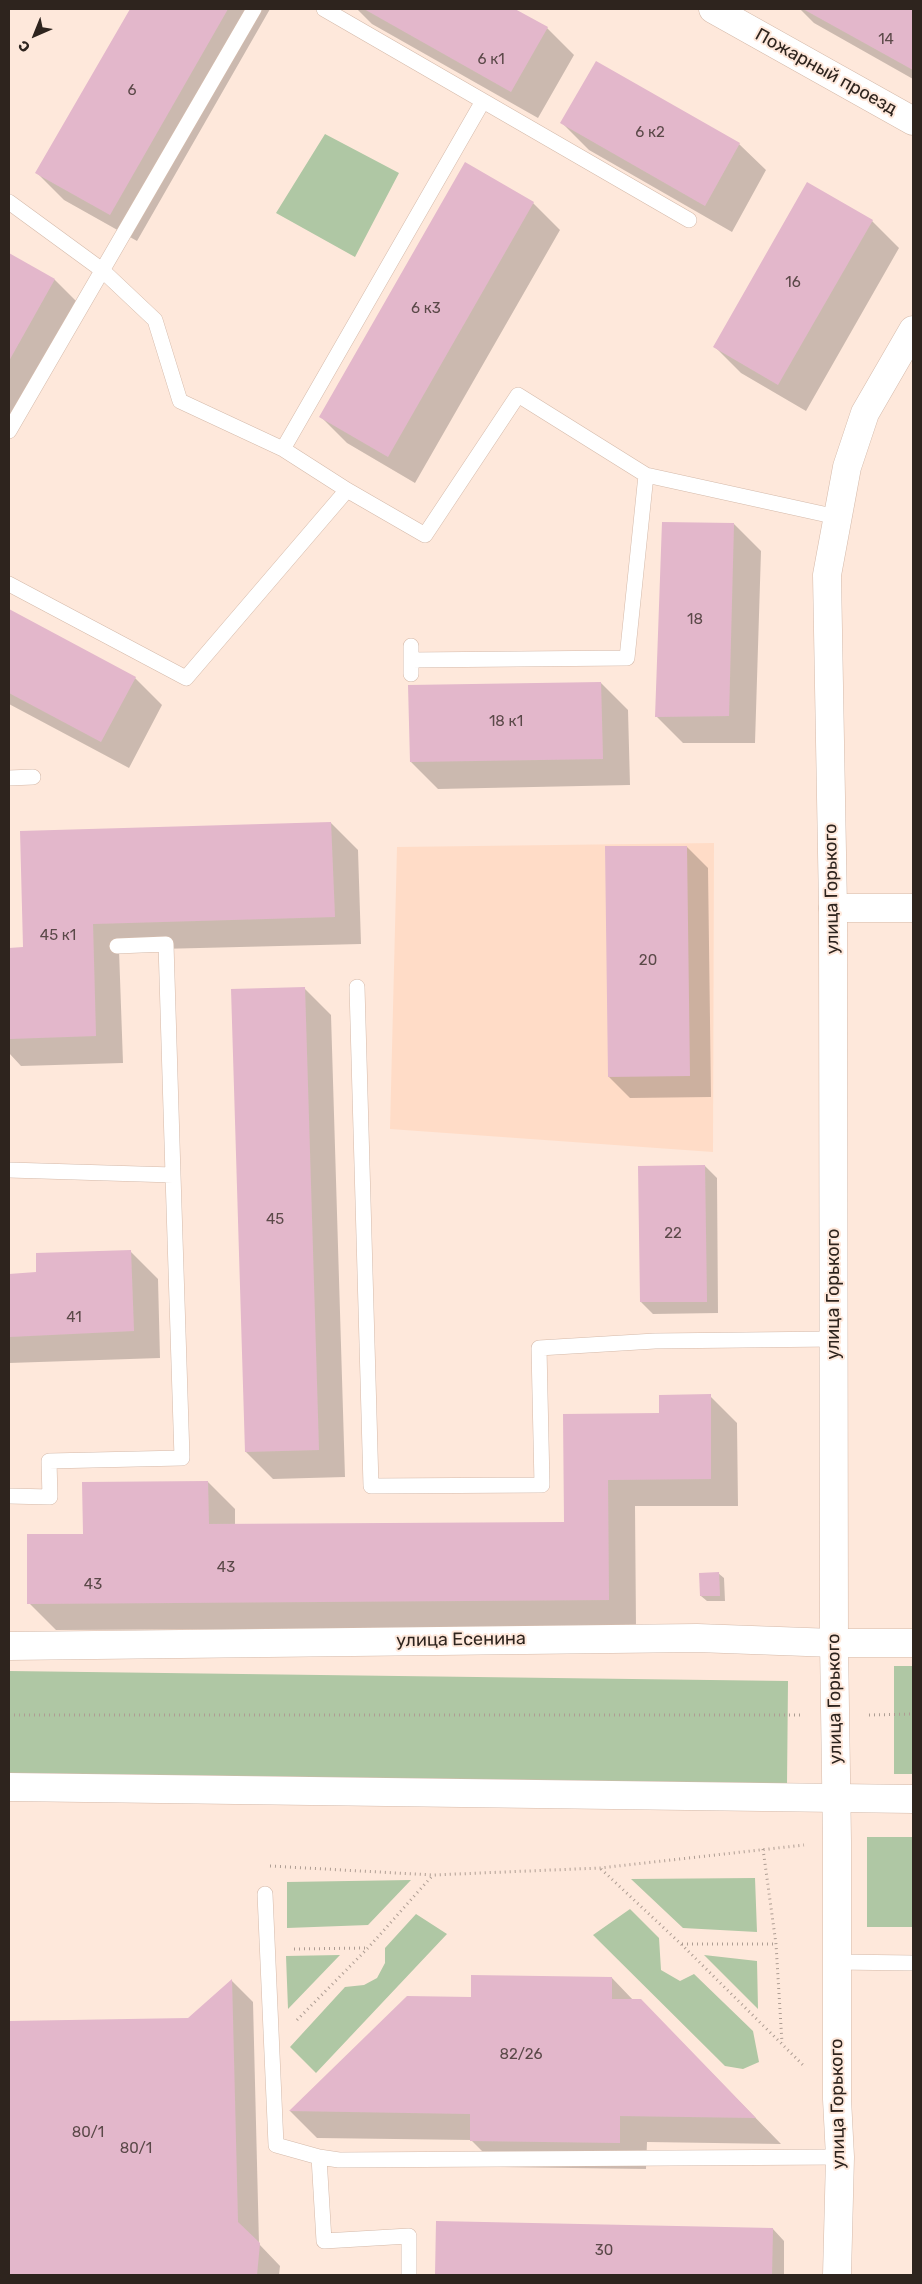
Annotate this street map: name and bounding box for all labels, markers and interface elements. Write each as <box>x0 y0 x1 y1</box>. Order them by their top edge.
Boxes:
north arrow <box>10 10 60 60</box>
street label: Пожарный проезд <box>751 24 901 120</box>
house number: 14 <box>878 31 894 49</box>
text: С <box>15 37 34 56</box>
house number: 6 к1 <box>477 51 505 69</box>
house number: 6 <box>127 82 137 100</box>
house number: 6 к2 <box>635 124 665 142</box>
house number: 16 <box>785 274 801 292</box>
house number: 6 к3 <box>411 300 441 318</box>
house number: 18 <box>687 611 703 629</box>
house number: 18 к1 <box>489 713 523 731</box>
street label: улица Горького <box>820 823 844 955</box>
house number: 45 к1 <box>40 927 76 945</box>
house number: 20 <box>639 952 657 970</box>
house number: 45 <box>266 1211 284 1229</box>
house number: 22 <box>664 1225 682 1243</box>
street label: улица Горького <box>823 1229 845 1359</box>
house number: 41 <box>66 1309 82 1327</box>
house number: 43 <box>217 1559 235 1577</box>
house number: 43 <box>84 1576 102 1594</box>
street label: улица Есенина <box>396 1628 526 1652</box>
street label: улица Горького <box>823 1633 847 1765</box>
street label: улица Горького <box>826 2038 850 2170</box>
house number: 82/26 <box>499 2046 543 2064</box>
house number: 80/1 <box>72 2124 104 2142</box>
house number: 80/1 <box>120 2140 152 2158</box>
house number: 30 <box>595 2242 613 2260</box>

